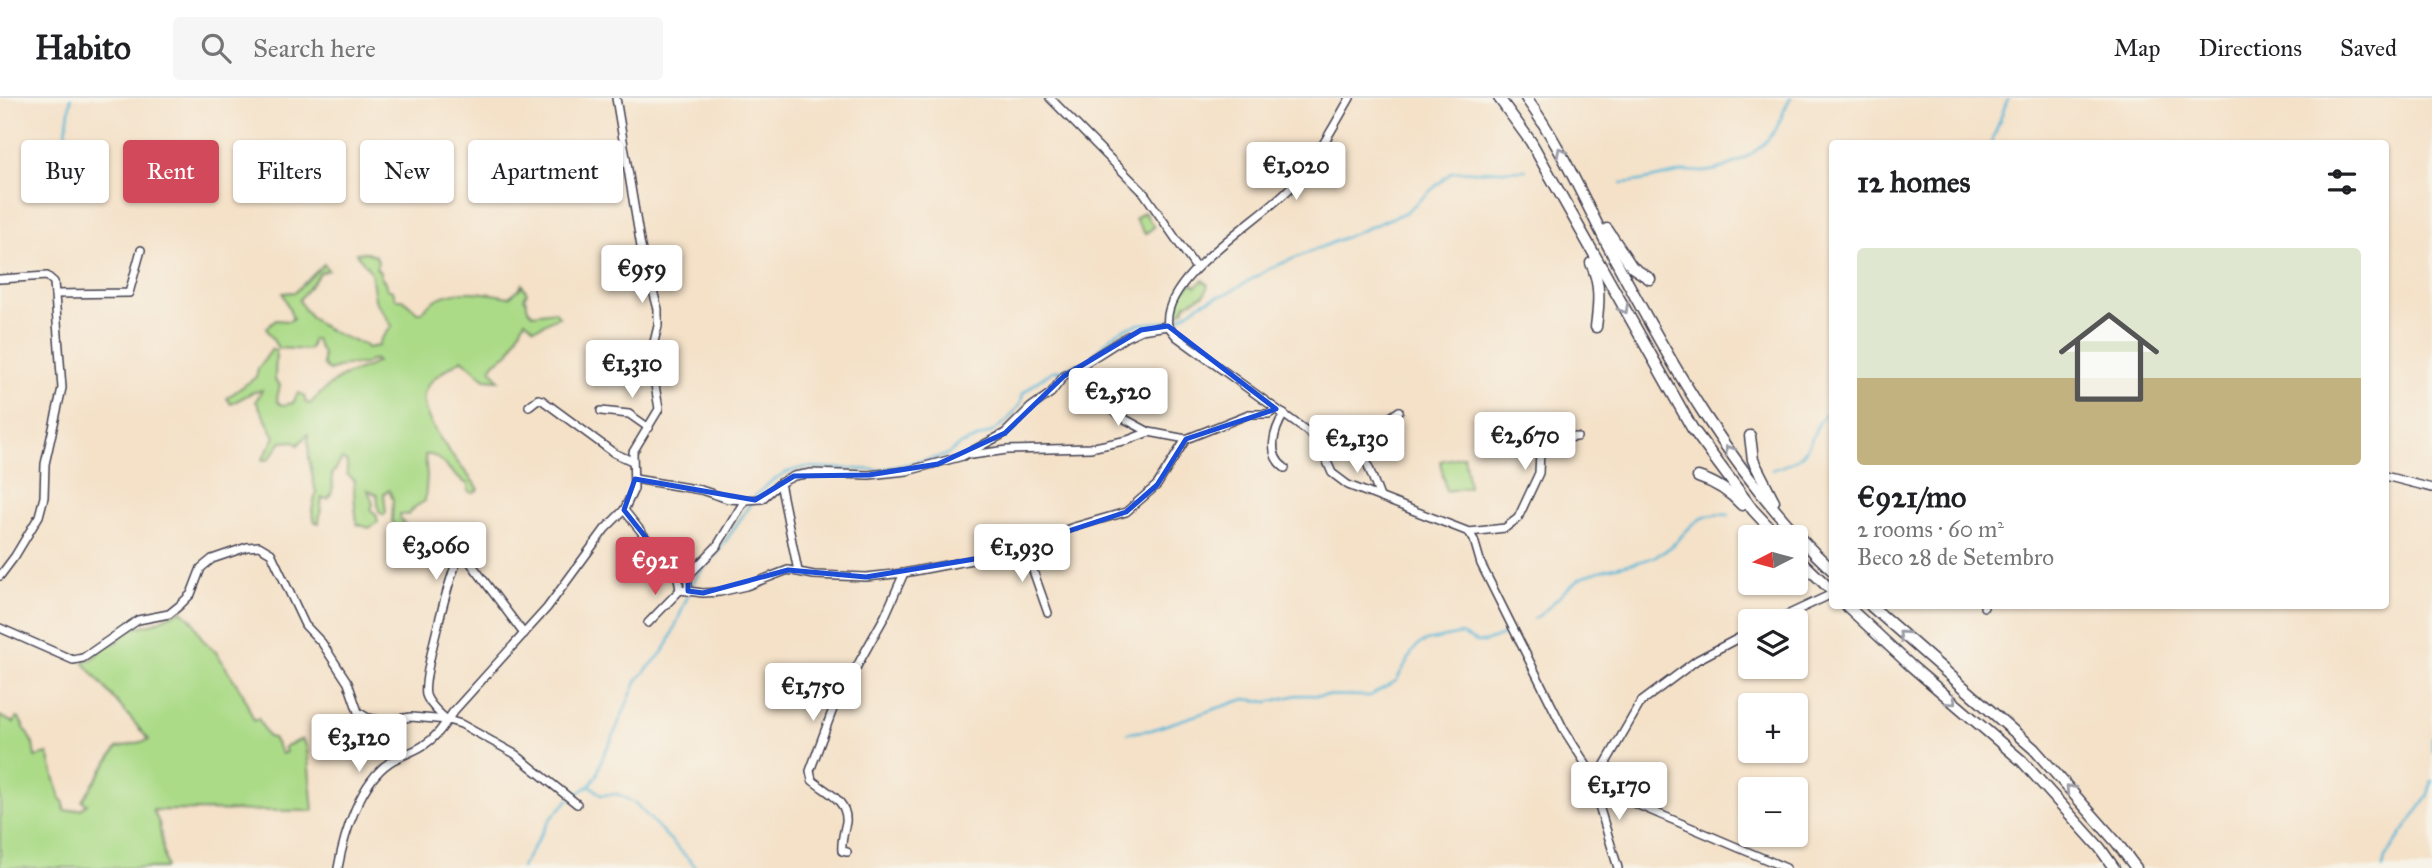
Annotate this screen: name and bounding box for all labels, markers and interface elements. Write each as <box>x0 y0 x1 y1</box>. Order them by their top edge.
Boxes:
search box <box>173 17 663 80</box>
text: Habito <box>35 28 131 68</box>
icon: search <box>197 29 235 67</box>
text: Search here <box>253 32 376 64</box>
text: Map <box>2114 33 2161 63</box>
text: Directions <box>2199 33 2302 63</box>
text: Saved <box>2340 33 2397 63</box>
chip: Buy <box>21 140 109 203</box>
chip: Rent <box>123 140 219 203</box>
chip: Filters <box>233 140 346 203</box>
chip: New <box>360 140 454 203</box>
chip: Apartment <box>468 140 623 203</box>
pin: €1,020 <box>1239 142 1353 202</box>
one-way arrow <box>1555 147 1569 159</box>
text: €1,020 <box>1262 151 1330 179</box>
icon: filters <box>2323 163 2361 201</box>
text: 12 homes <box>1857 164 1970 200</box>
pin: €959 <box>601 246 683 305</box>
text: €959 <box>617 254 667 282</box>
icon: home <box>2046 294 2172 420</box>
one-way arrow <box>1616 302 1629 314</box>
pin: €1,310 <box>575 341 689 400</box>
text: €1,310 <box>602 349 662 377</box>
pin: €2,520 <box>1061 368 1175 428</box>
text: €2,520 <box>1085 377 1151 405</box>
pin: €2,670 <box>1468 412 1582 472</box>
pin: €2,130 <box>1300 416 1414 475</box>
text: €2,670 <box>1490 421 1560 449</box>
text: €2,130 <box>1325 424 1389 452</box>
one-way arrow <box>1725 445 1737 458</box>
text: €921/mo <box>1857 479 1966 515</box>
text: 2 rooms · 60 m² <box>1857 515 2004 543</box>
pin: €3,060 <box>379 522 493 582</box>
pin: €1,930 <box>965 524 1079 584</box>
north arrow <box>1738 525 1808 595</box>
map controls <box>1738 525 1808 847</box>
text: €3,060 <box>402 531 470 559</box>
text: €1,930 <box>990 533 1054 561</box>
pin: €921 <box>614 538 696 597</box>
text: Beco 28 de Setembro <box>1857 543 2054 571</box>
text: €921 <box>632 546 678 574</box>
button: layers <box>1738 609 1808 679</box>
one-way arrow <box>1898 631 1911 643</box>
pin: €1,750 <box>756 664 870 723</box>
text: €1,750 <box>781 672 845 700</box>
button: + <box>1738 693 1808 763</box>
one-way arrow <box>1944 693 1957 705</box>
pin: €3,120 <box>302 714 416 774</box>
text: €3,120 <box>328 723 390 751</box>
pin: €1,170 <box>1562 762 1676 822</box>
text: €1,170 <box>1587 771 1651 799</box>
button: − <box>1738 777 1808 847</box>
one-way arrow <box>2065 784 2078 797</box>

